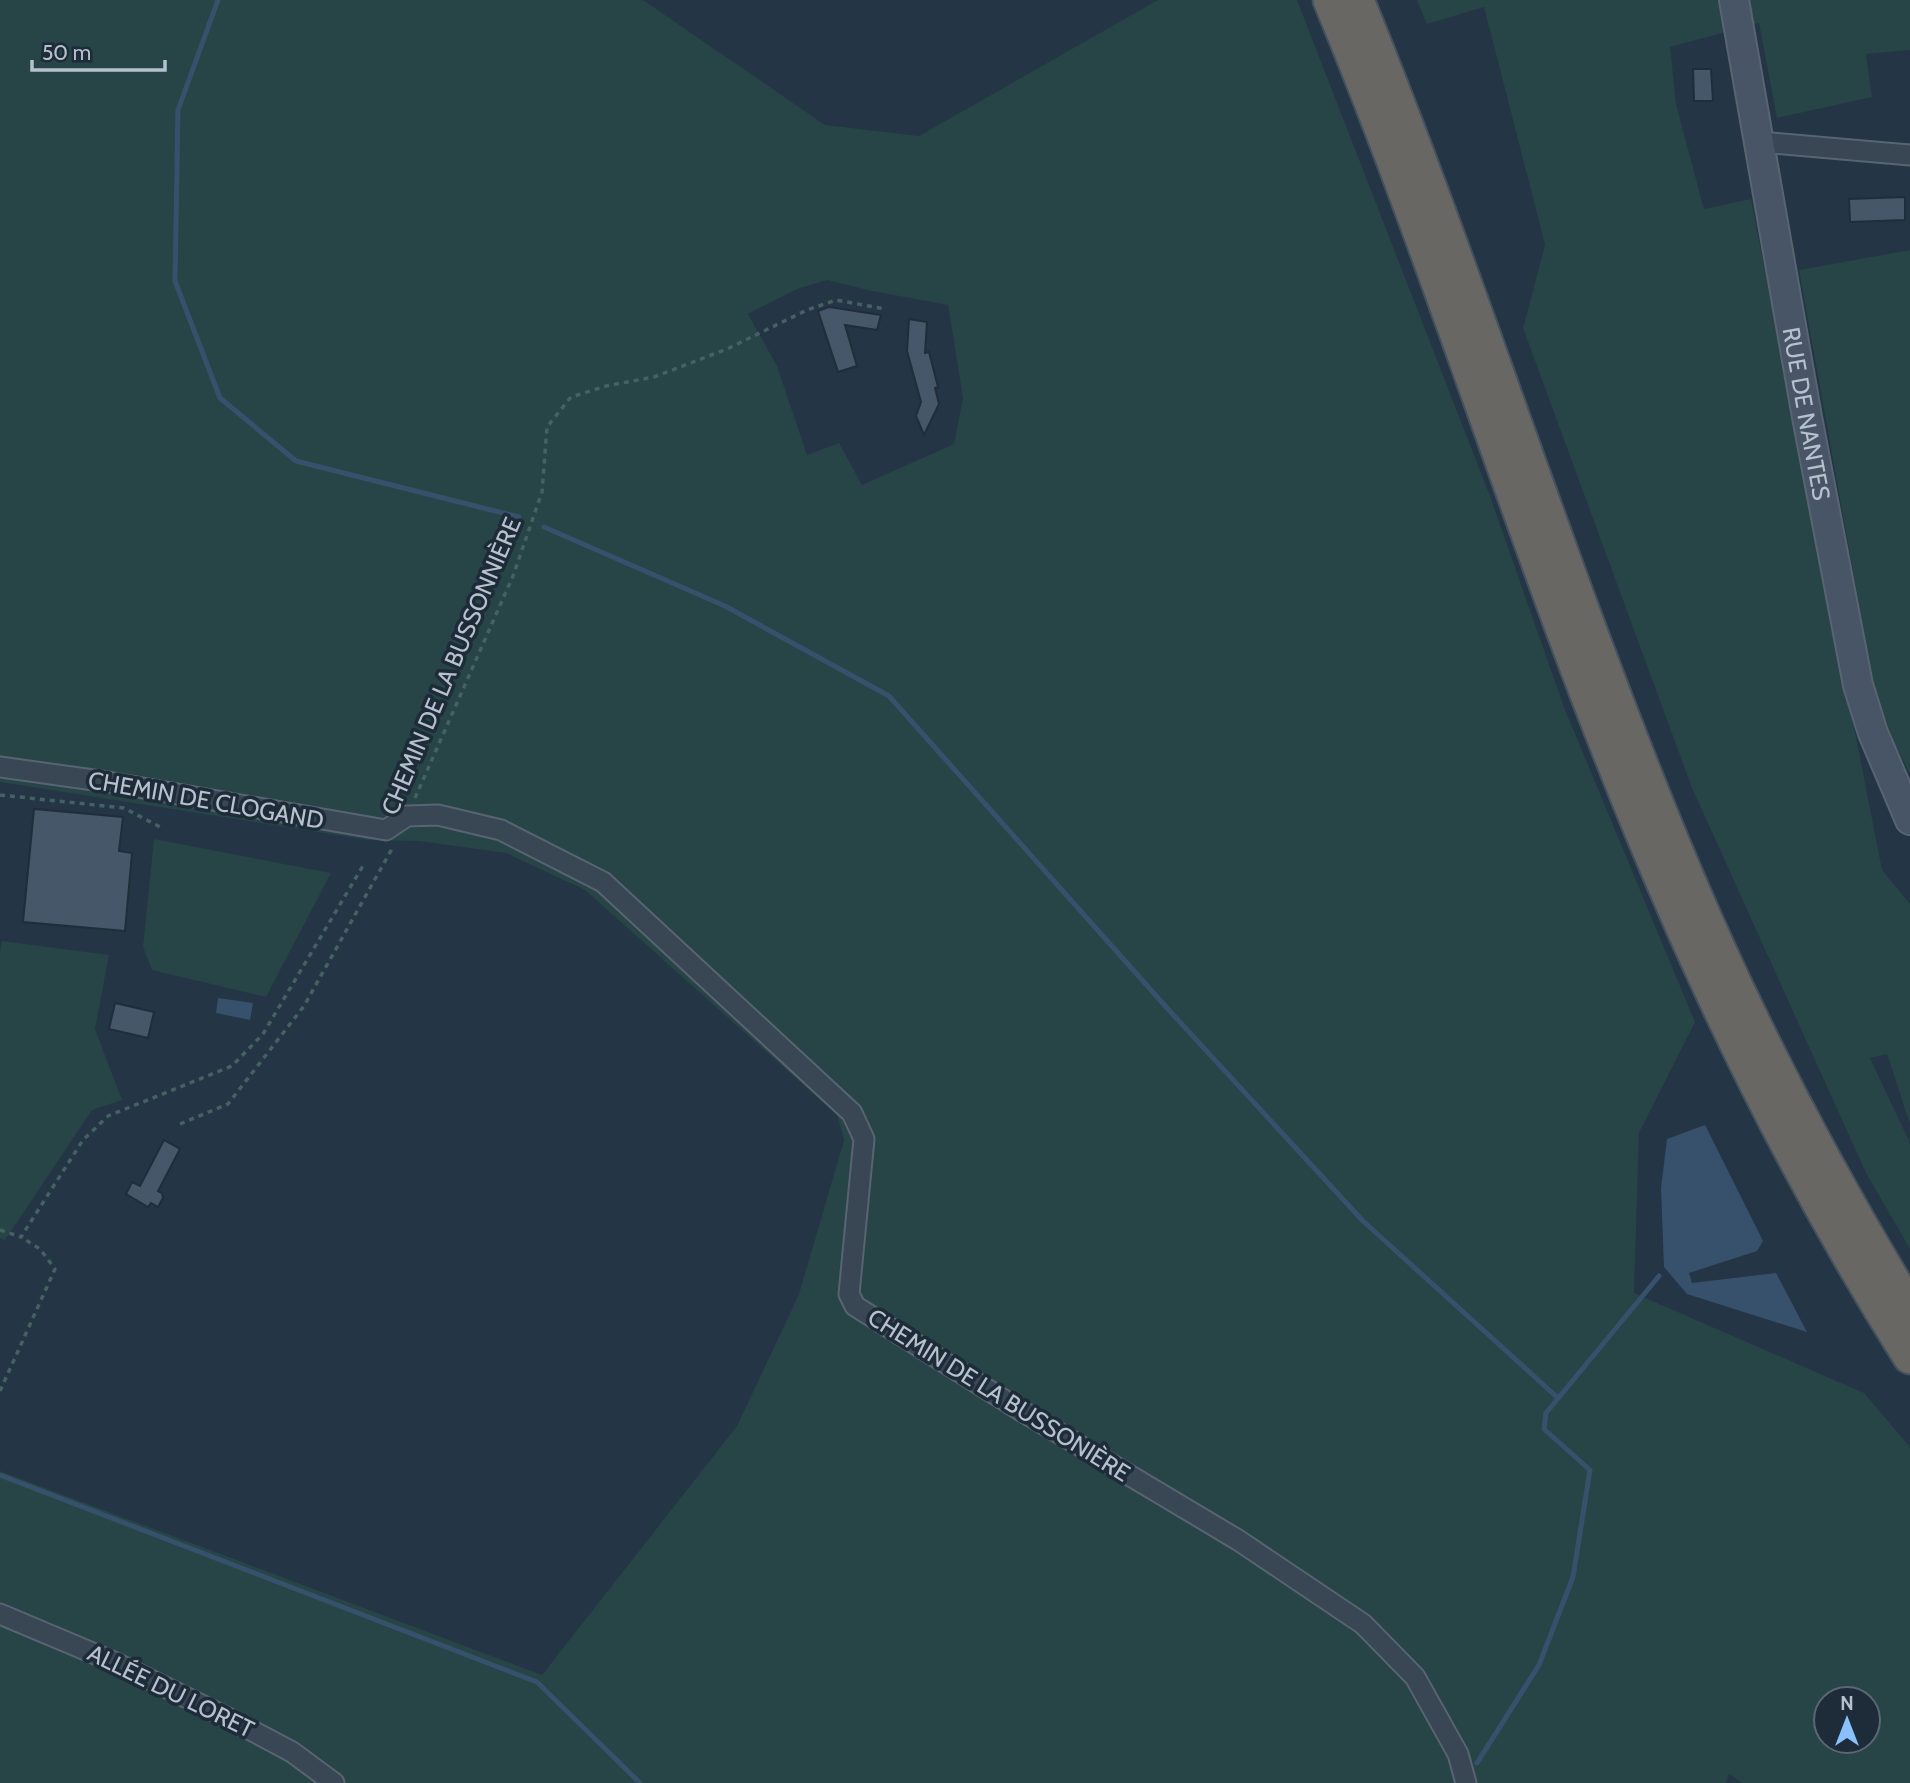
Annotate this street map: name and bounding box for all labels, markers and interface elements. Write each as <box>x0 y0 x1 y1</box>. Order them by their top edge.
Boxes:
scale bar <box>32 28 164 72</box>
text: 50 m <box>42 40 91 65</box>
street label: RUE DE NANTES <box>1777 325 1837 503</box>
street label: CHEMIN DE LA BUSSONNIÈRE <box>375 513 527 819</box>
street label: CHEMIN DE CLOGAND <box>86 765 326 835</box>
street label: CHEMIN DE LA BUSSONIÈRE <box>863 1302 1135 1488</box>
street label: ALLÉE DU LORET <box>83 1638 259 1744</box>
north arrow <box>1812 1685 1882 1755</box>
text: N <box>1840 1692 1854 1715</box>

